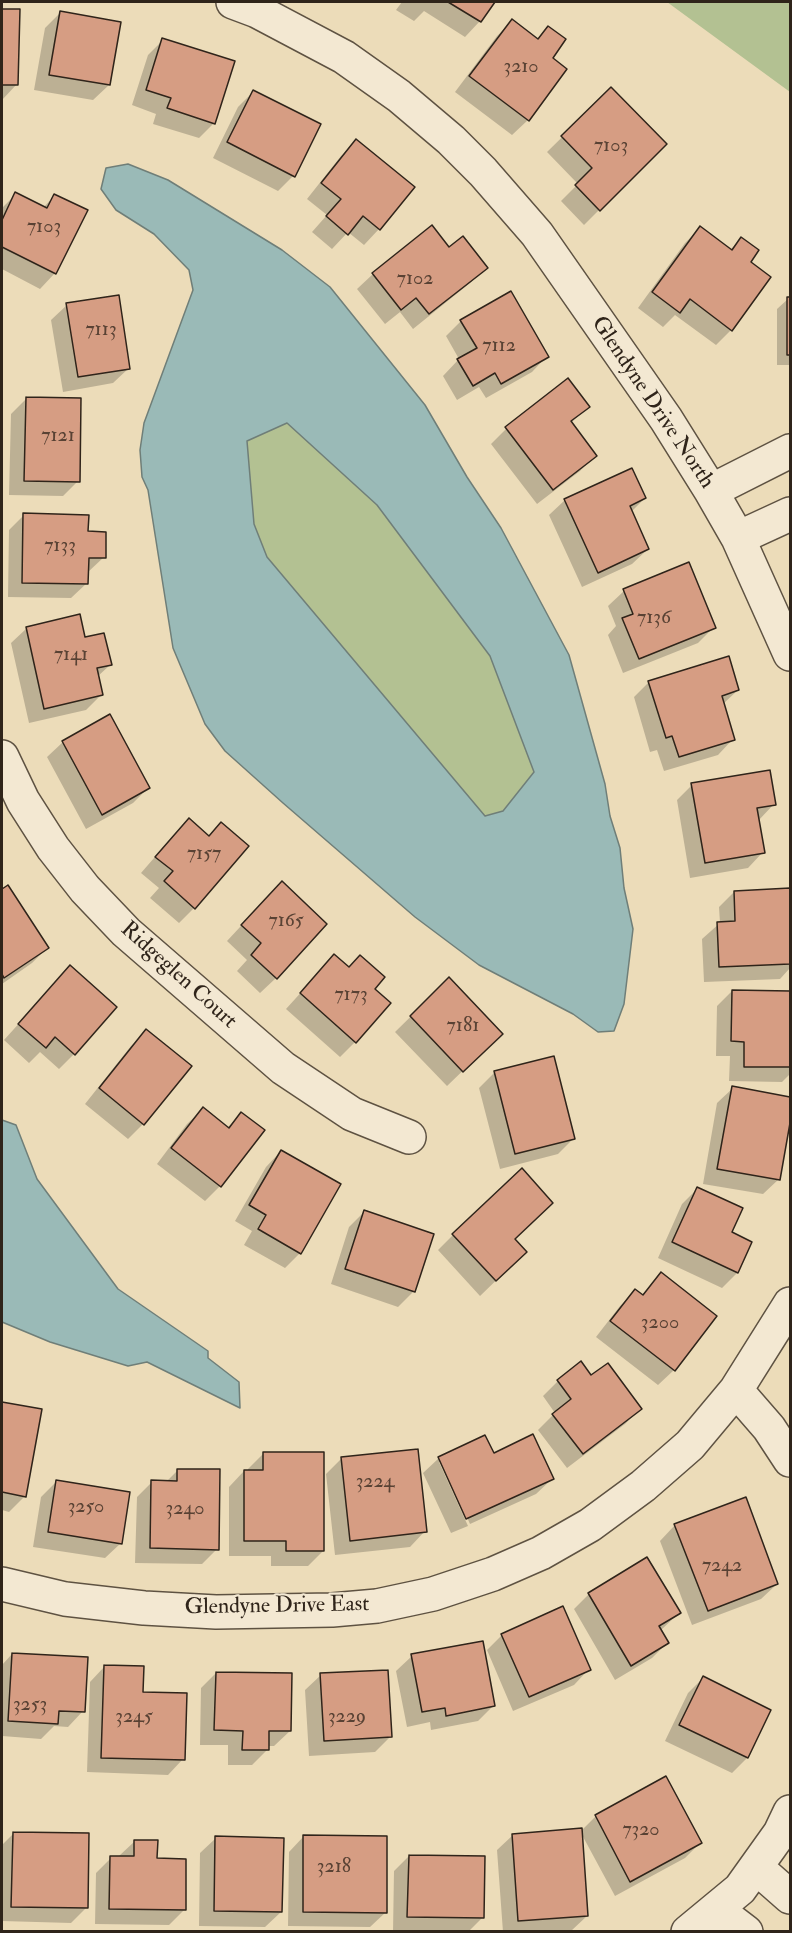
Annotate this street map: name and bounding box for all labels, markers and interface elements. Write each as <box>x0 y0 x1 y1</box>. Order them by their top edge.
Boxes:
house number: 3210 <box>503 56 539 80</box>
house number: 7103 <box>594 135 628 159</box>
house number: 7103 <box>27 216 61 240</box>
house number: 7102 <box>397 268 433 292</box>
street label: Glendyne Drive North <box>585 312 719 494</box>
house number: 7113 <box>85 319 117 343</box>
house number: 7112 <box>482 335 516 359</box>
house number: 7121 <box>41 425 75 449</box>
house number: 7133 <box>44 535 76 559</box>
house number: 7136 <box>637 607 671 631</box>
house number: 7141 <box>54 644 88 668</box>
house number: 7157 <box>187 843 221 867</box>
house number: 7165 <box>268 910 304 934</box>
street label: Ridgeglen Court <box>114 917 242 1035</box>
house number: 7173 <box>334 984 368 1008</box>
house number: 7181 <box>447 1015 479 1039</box>
house number: 3200 <box>641 1312 679 1336</box>
house number: 3224 <box>356 1471 394 1495</box>
house number: 3250 <box>68 1496 104 1520</box>
house number: 3240 <box>166 1498 204 1522</box>
house number: 7242 <box>702 1555 742 1579</box>
street label: Glendyne Drive East <box>184 1592 370 1622</box>
house number: 3253 <box>13 1694 47 1718</box>
house number: 3245 <box>115 1706 153 1730</box>
house number: 3229 <box>328 1706 366 1730</box>
house number: 7320 <box>622 1819 660 1843</box>
house number: 3218 <box>317 1856 351 1880</box>

